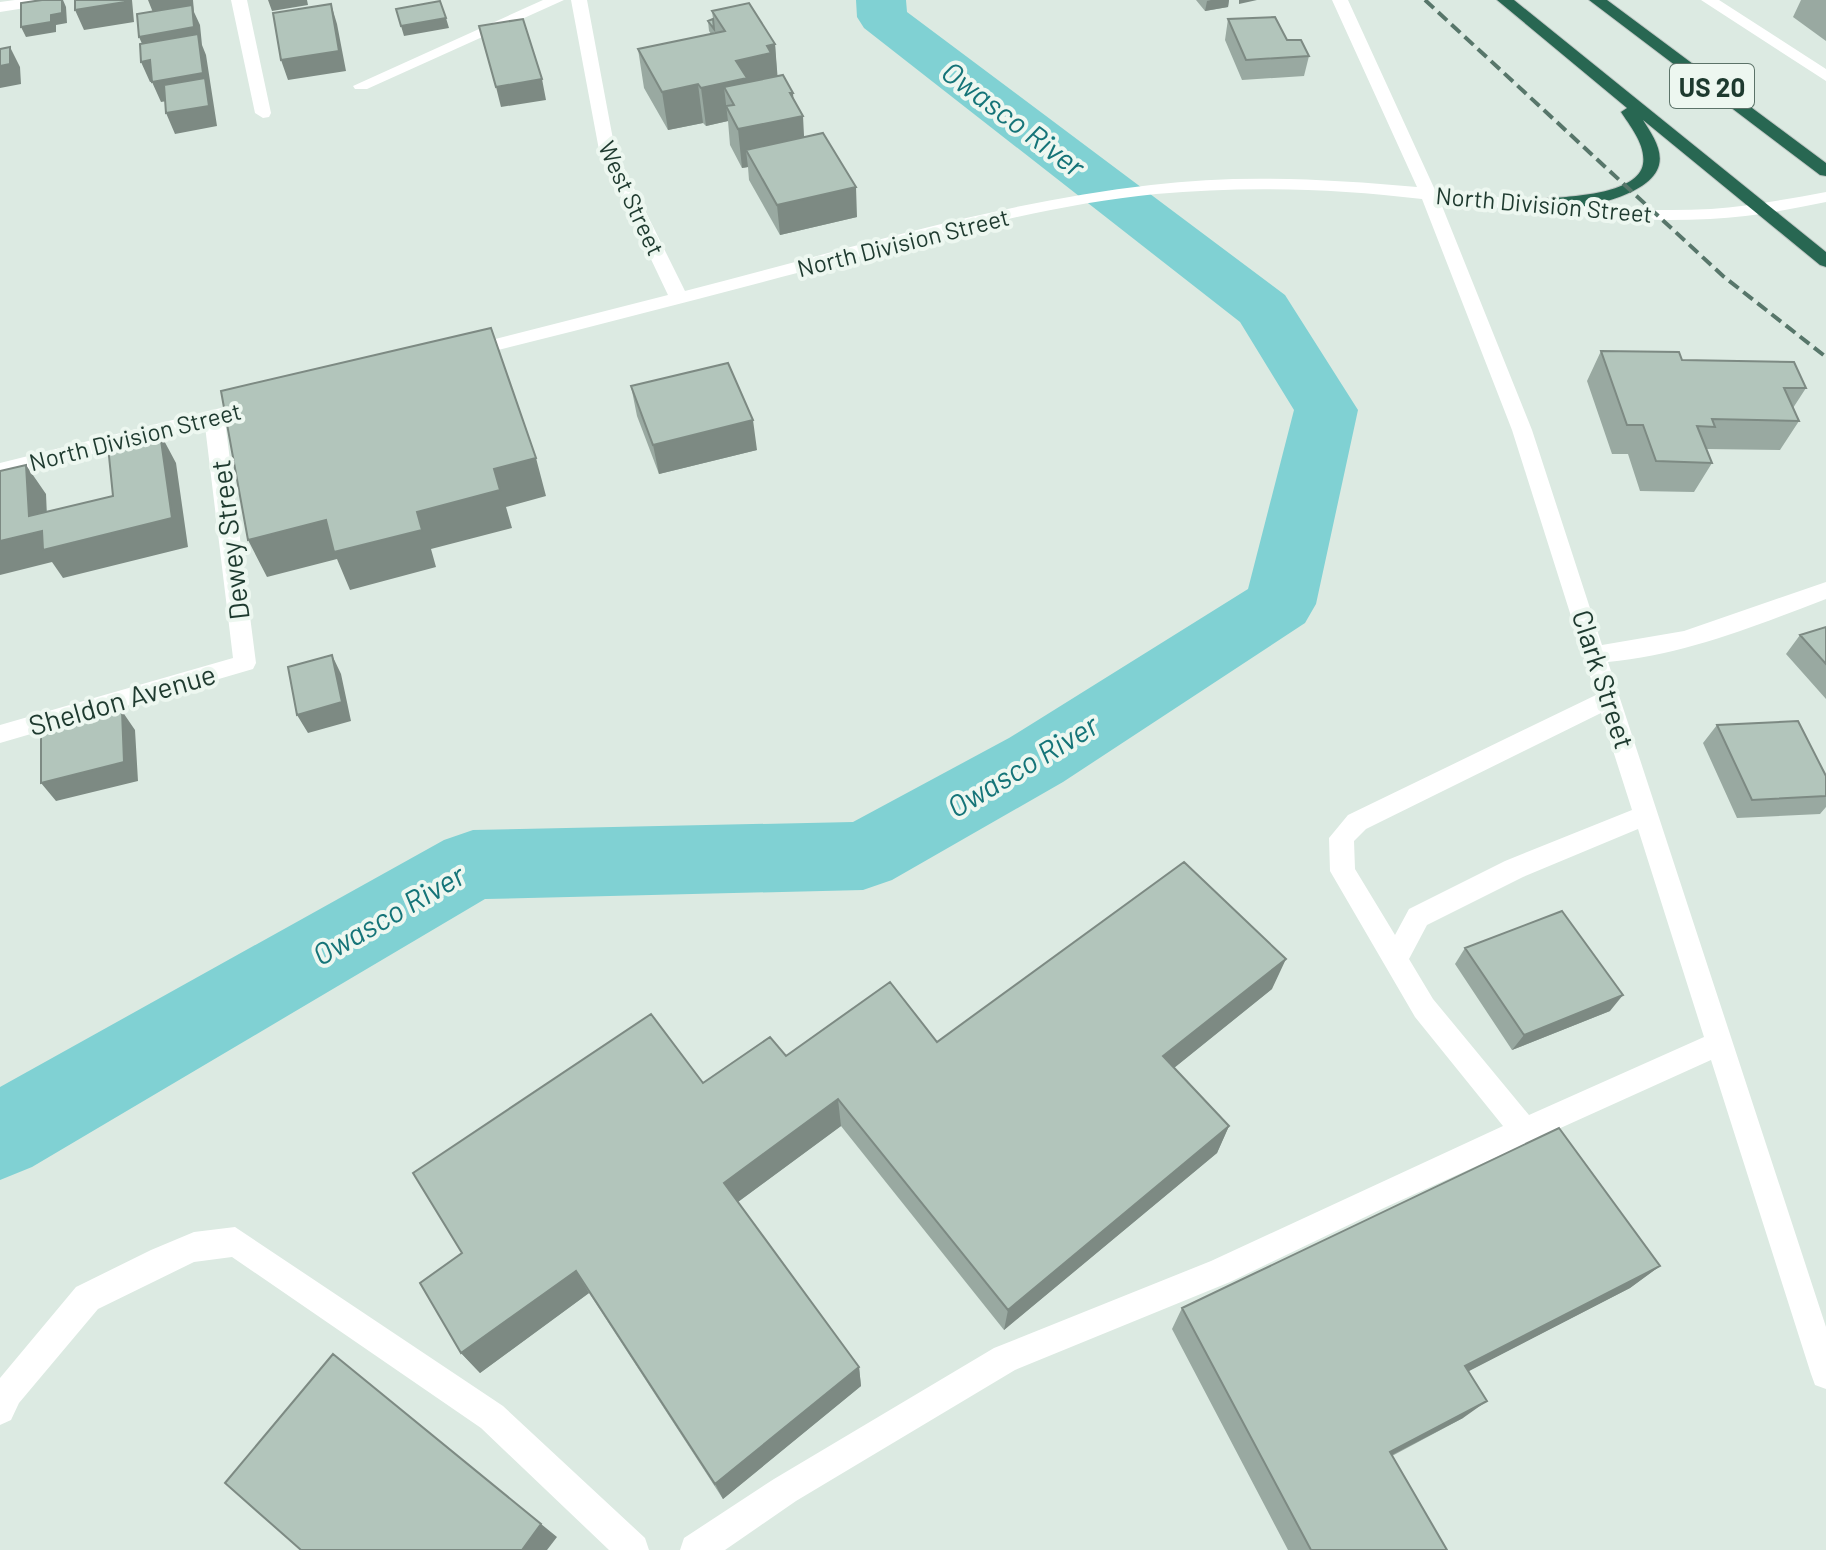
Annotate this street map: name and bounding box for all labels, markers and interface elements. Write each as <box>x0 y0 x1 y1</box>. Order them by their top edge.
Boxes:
water label: Owasco River <box>935 53 1094 184</box>
road number: US 20 <box>1670 64 1754 108</box>
street label: West Street <box>593 136 671 260</box>
street label: North Division Street <box>1434 180 1654 228</box>
street label: North Division Street <box>794 202 1012 282</box>
street label: North Division Street <box>26 396 244 476</box>
street label: Dewey Street <box>202 458 256 622</box>
street label: Clark Street <box>1566 605 1642 753</box>
street label: Sheldon Avenue <box>25 656 219 742</box>
water label: Owasco River <box>940 705 1105 824</box>
water label: Owasco River <box>306 855 472 972</box>

